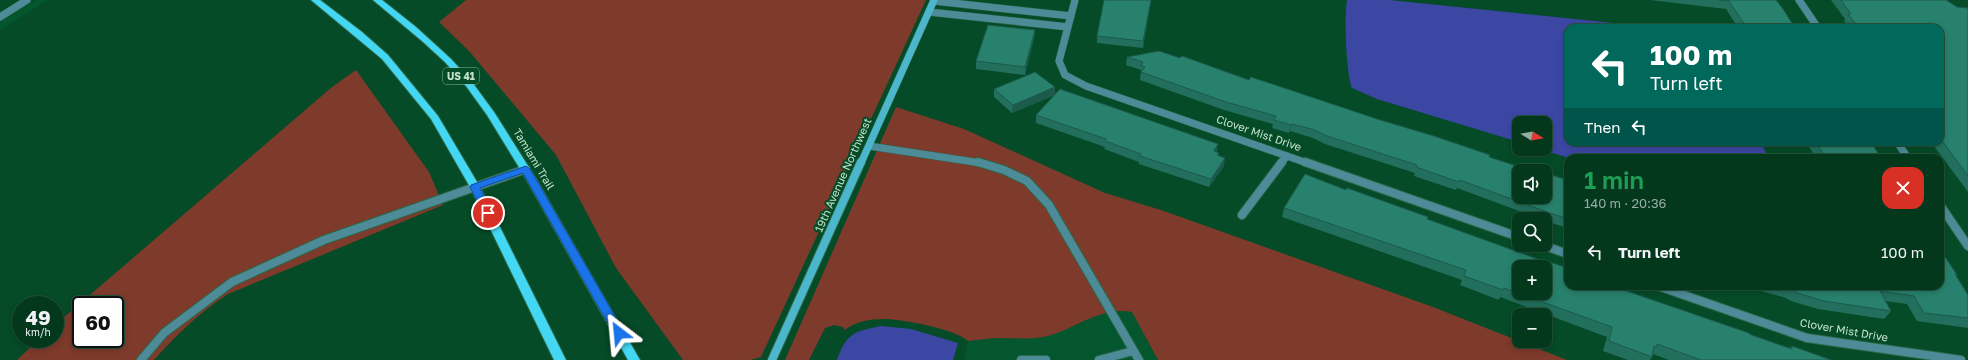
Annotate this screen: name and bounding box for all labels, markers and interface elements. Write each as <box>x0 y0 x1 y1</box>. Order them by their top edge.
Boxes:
text: 100 m <box>1650 38 1732 71</box>
icon: left <box>1584 40 1636 92</box>
road number: US 41 <box>443 68 479 84</box>
text: Turn left <box>1650 72 1723 94</box>
street label: Clover Mist Drive <box>1215 112 1303 153</box>
street label: 19th Avenue Northwest <box>812 116 874 234</box>
north arrow <box>1512 116 1552 156</box>
map controls <box>1512 116 1552 348</box>
icon: left <box>1628 116 1650 138</box>
text: Then <box>1584 118 1620 136</box>
street label: Tamiami Trail <box>511 126 558 192</box>
button: sound <box>1512 164 1552 204</box>
text: 1 min <box>1584 165 1644 194</box>
button: close <box>1882 167 1924 209</box>
text: 140 m · 20:36 <box>1584 195 1666 211</box>
pin <box>471 196 505 230</box>
icon: arrive <box>477 202 499 224</box>
button: search <box>1512 212 1552 252</box>
icon: left <box>1584 241 1606 263</box>
text: Turn left <box>1618 243 1680 261</box>
text: 100 m <box>1881 243 1924 261</box>
button: + <box>1512 260 1552 300</box>
speed limit sign: 60 <box>72 296 124 348</box>
text: 49 <box>25 305 51 329</box>
button: − <box>1512 308 1552 348</box>
position arrow <box>598 312 640 354</box>
street label: Clover Mist Drive <box>1799 315 1889 344</box>
text: km/h <box>25 326 51 338</box>

